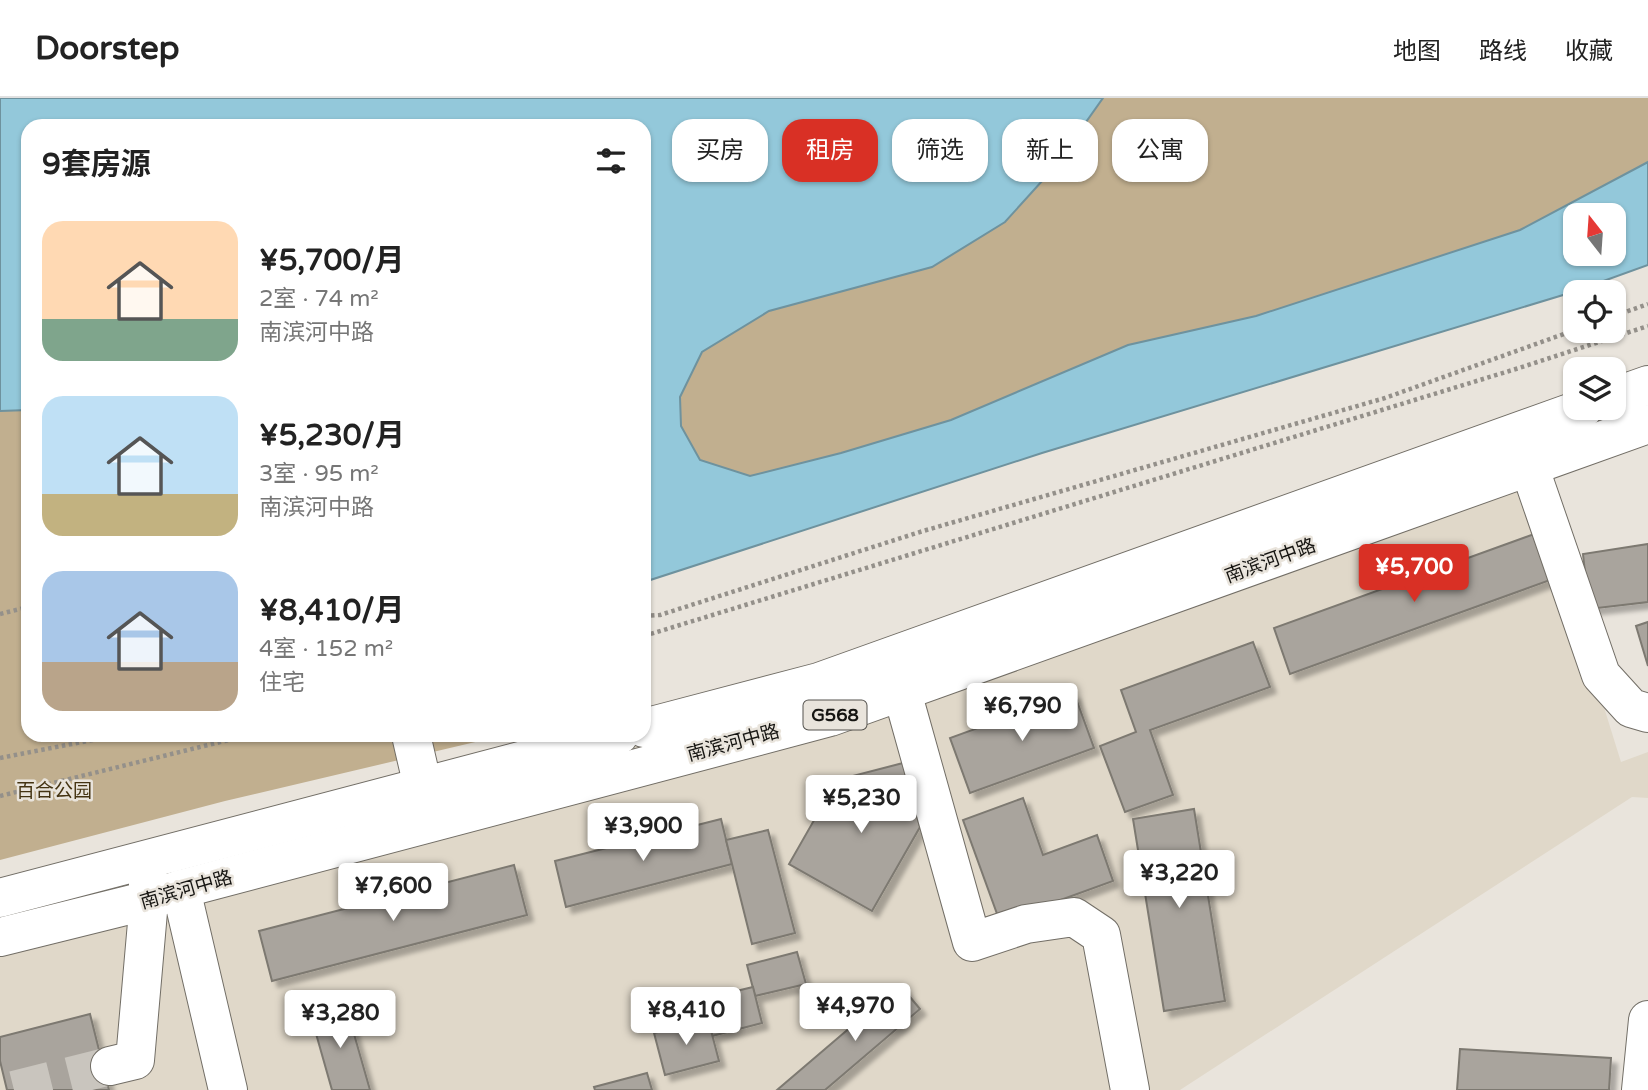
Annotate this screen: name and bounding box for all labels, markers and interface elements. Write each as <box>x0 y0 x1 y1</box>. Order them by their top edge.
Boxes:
text: Doorstep <box>35 29 180 68</box>
text: 地图 <box>1393 37 1441 66</box>
text: 路线 <box>1479 37 1527 66</box>
text: 收藏 <box>1565 37 1613 66</box>
chip: 买房 <box>672 119 768 182</box>
chip: 租房 <box>782 119 878 182</box>
chip: 筛选 <box>892 119 988 182</box>
chip: 新上 <box>1002 119 1098 182</box>
chip: 公寓 <box>1112 119 1208 182</box>
icon: filters <box>592 142 630 180</box>
text: 9套房源 <box>42 146 151 183</box>
north arrow <box>1563 203 1626 266</box>
map controls <box>1563 203 1626 420</box>
text: ¥5,700/月 <box>259 242 405 279</box>
icon: home <box>98 249 182 333</box>
button: locate <box>1563 280 1626 343</box>
text: 2室 · 74 m² <box>259 285 379 313</box>
text: 南滨河中路 <box>259 319 374 347</box>
button: layers <box>1563 357 1626 420</box>
text: ¥5,230/月 <box>259 417 405 454</box>
icon: home <box>98 424 182 508</box>
text: 3室 · 95 m² <box>259 460 379 488</box>
text: 南滨河中路 <box>259 494 374 522</box>
street label: 南滨河中路 <box>1222 534 1319 588</box>
pin: ¥5,700 <box>1357 545 1471 604</box>
text: ¥5,700 <box>1375 553 1453 581</box>
text: ¥8,410/月 <box>259 592 405 629</box>
icon: home <box>98 599 182 683</box>
text: 4室 · 152 m² <box>259 635 393 663</box>
text: 住宅 <box>259 669 305 697</box>
pin: ¥6,790 <box>965 684 1079 743</box>
text: ¥6,790 <box>983 692 1061 720</box>
road number: G568 <box>804 700 866 730</box>
street label: 南滨河中路 <box>685 720 782 766</box>
pin: ¥5,230 <box>804 776 918 835</box>
park label: 百合公园 <box>16 780 92 802</box>
text: ¥5,230 <box>822 784 900 812</box>
pin: ¥3,900 <box>586 804 700 863</box>
text: ¥3,900 <box>604 812 682 840</box>
pin: ¥3,220 <box>1122 850 1236 910</box>
text: ¥3,220 <box>1140 859 1218 887</box>
pin: ¥7,600 <box>336 864 450 923</box>
street label: 南滨河中路 <box>138 866 235 914</box>
text: ¥7,600 <box>354 872 432 900</box>
pin: ¥4,970 <box>798 984 912 1043</box>
pin: ¥8,410 <box>629 988 743 1047</box>
pin: ¥3,280 <box>283 990 397 1050</box>
text: ¥4,970 <box>816 992 894 1020</box>
text: ¥8,410 <box>647 996 725 1024</box>
text: ¥3,280 <box>301 999 379 1027</box>

